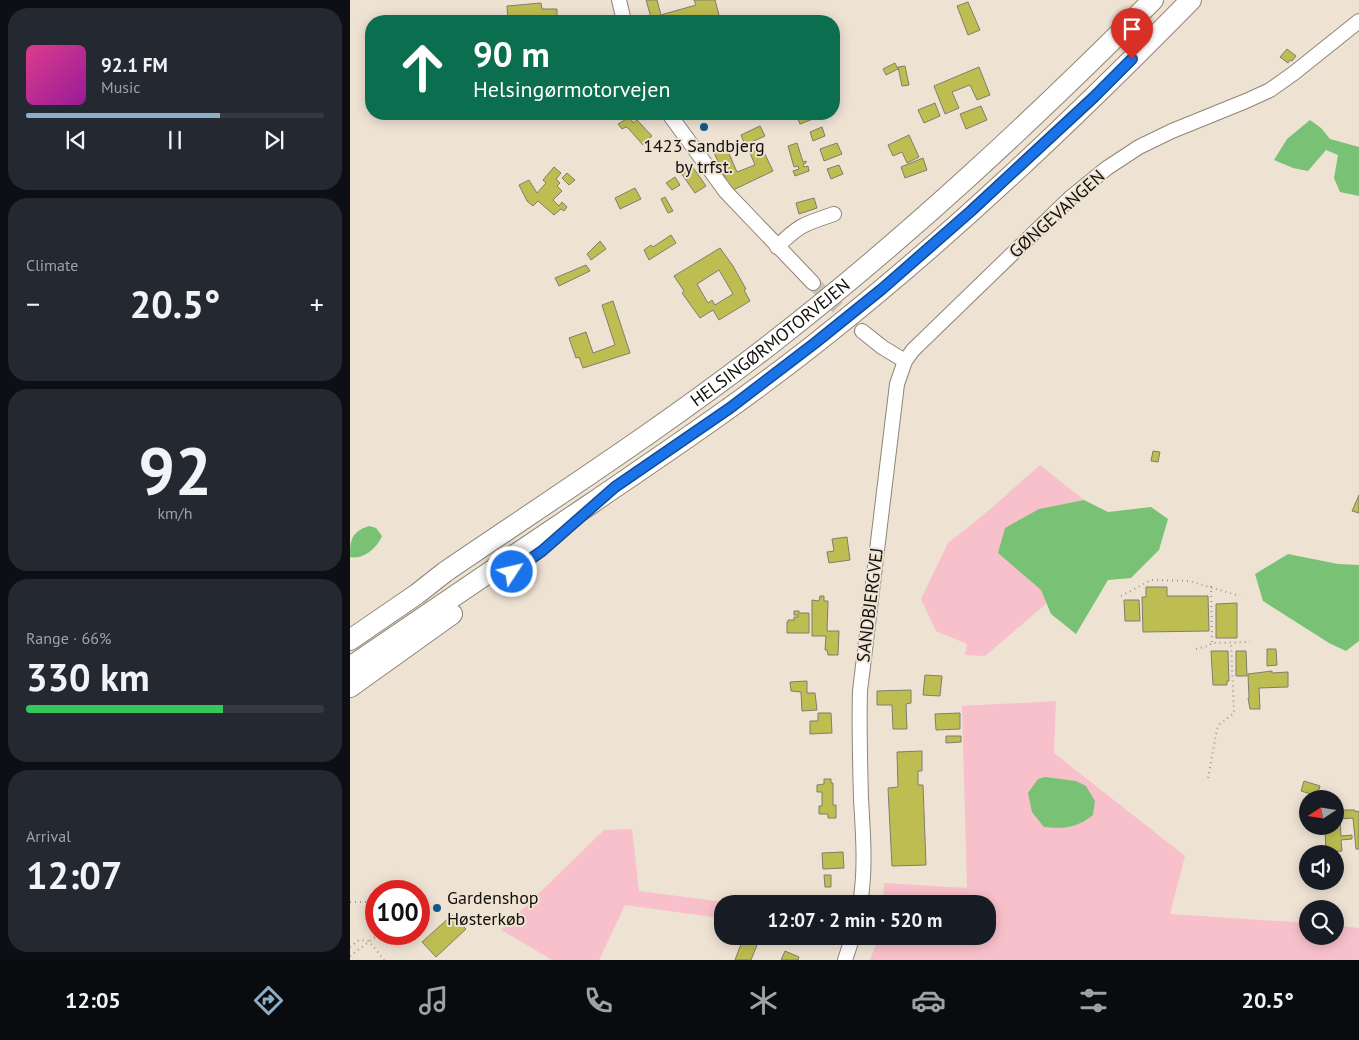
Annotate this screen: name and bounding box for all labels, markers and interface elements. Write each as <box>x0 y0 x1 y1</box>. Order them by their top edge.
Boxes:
pin <box>1111 8 1153 59</box>
icon: arrive <box>1118 15 1146 43</box>
text: 90 m <box>473 31 550 77</box>
icon: ahead <box>390 35 455 100</box>
text: 92.1 FM <box>101 53 168 77</box>
text: Helsingørmotorvejen <box>473 75 670 103</box>
text: Music <box>101 77 141 97</box>
marker: 1423 Sandbjerg by trfst. <box>698 121 710 133</box>
icon: previous <box>62 126 90 154</box>
icon: pause <box>161 126 189 154</box>
icon: next <box>260 126 288 154</box>
place label: 1423 Sandbjerg by trfst. <box>643 134 765 178</box>
street label: GØNGEVANGEN <box>1004 165 1109 263</box>
text: Climate <box>26 255 78 275</box>
street label: HELSINGØRMOTORVEJEN <box>686 273 854 411</box>
text: 20.5° <box>130 279 220 328</box>
text: − <box>26 285 40 322</box>
text: + <box>310 285 324 322</box>
text: 92 <box>138 428 212 512</box>
text: km/h <box>157 503 193 523</box>
position arrow <box>485 545 537 597</box>
street label: SANDBJERGVEJ <box>851 546 888 664</box>
text: Range · 66% <box>26 628 111 648</box>
text: 330 km <box>26 652 150 701</box>
north arrow <box>1299 790 1344 835</box>
map controls <box>1299 790 1344 945</box>
text: Arrival <box>26 826 71 846</box>
button: sound <box>1299 845 1344 890</box>
text: 12:07 <box>26 850 122 899</box>
speed limit sign: 100 <box>365 880 430 945</box>
place label: Gardenshop Høsterkøb <box>447 886 539 930</box>
button: search <box>1299 900 1344 945</box>
marker: Gardenshop Høsterkøb <box>431 902 443 914</box>
text: 12:07 · 2 min · 520 m <box>768 908 942 932</box>
icon: directions <box>251 983 286 1018</box>
icon: music <box>416 983 451 1018</box>
icon: phone <box>581 983 616 1018</box>
icon: climate <box>746 983 781 1018</box>
icon: car <box>911 983 946 1018</box>
icon: filters <box>1076 983 1111 1018</box>
text: 12:05 <box>65 986 121 1014</box>
text: 20.5° <box>1241 986 1294 1014</box>

